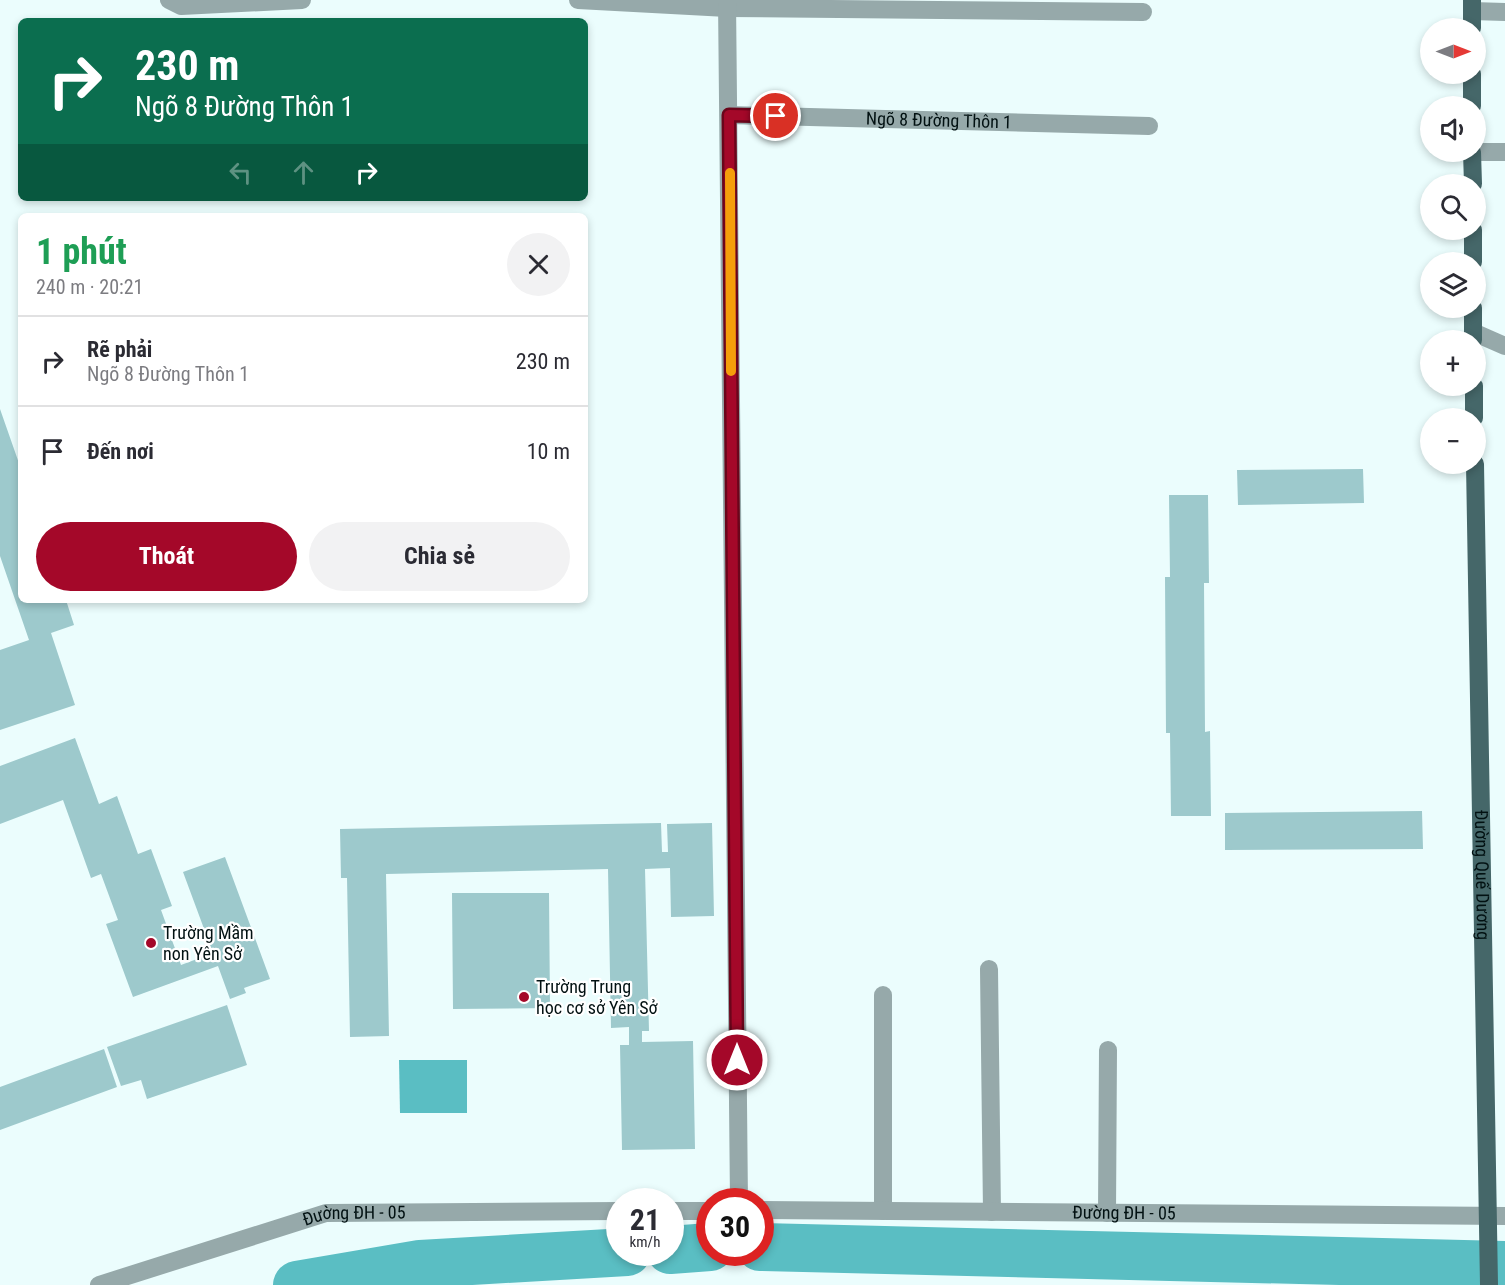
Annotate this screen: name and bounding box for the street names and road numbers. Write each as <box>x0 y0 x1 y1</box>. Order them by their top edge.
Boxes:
street label: Ngõ 8 Đường Thôn 1 <box>866 108 1012 132</box>
street label: Đường Quế Dương <box>1471 810 1494 940</box>
street label: Đường ĐH - 05 <box>300 1201 406 1230</box>
street label: Đường ĐH - 05 <box>1072 1202 1176 1223</box>

